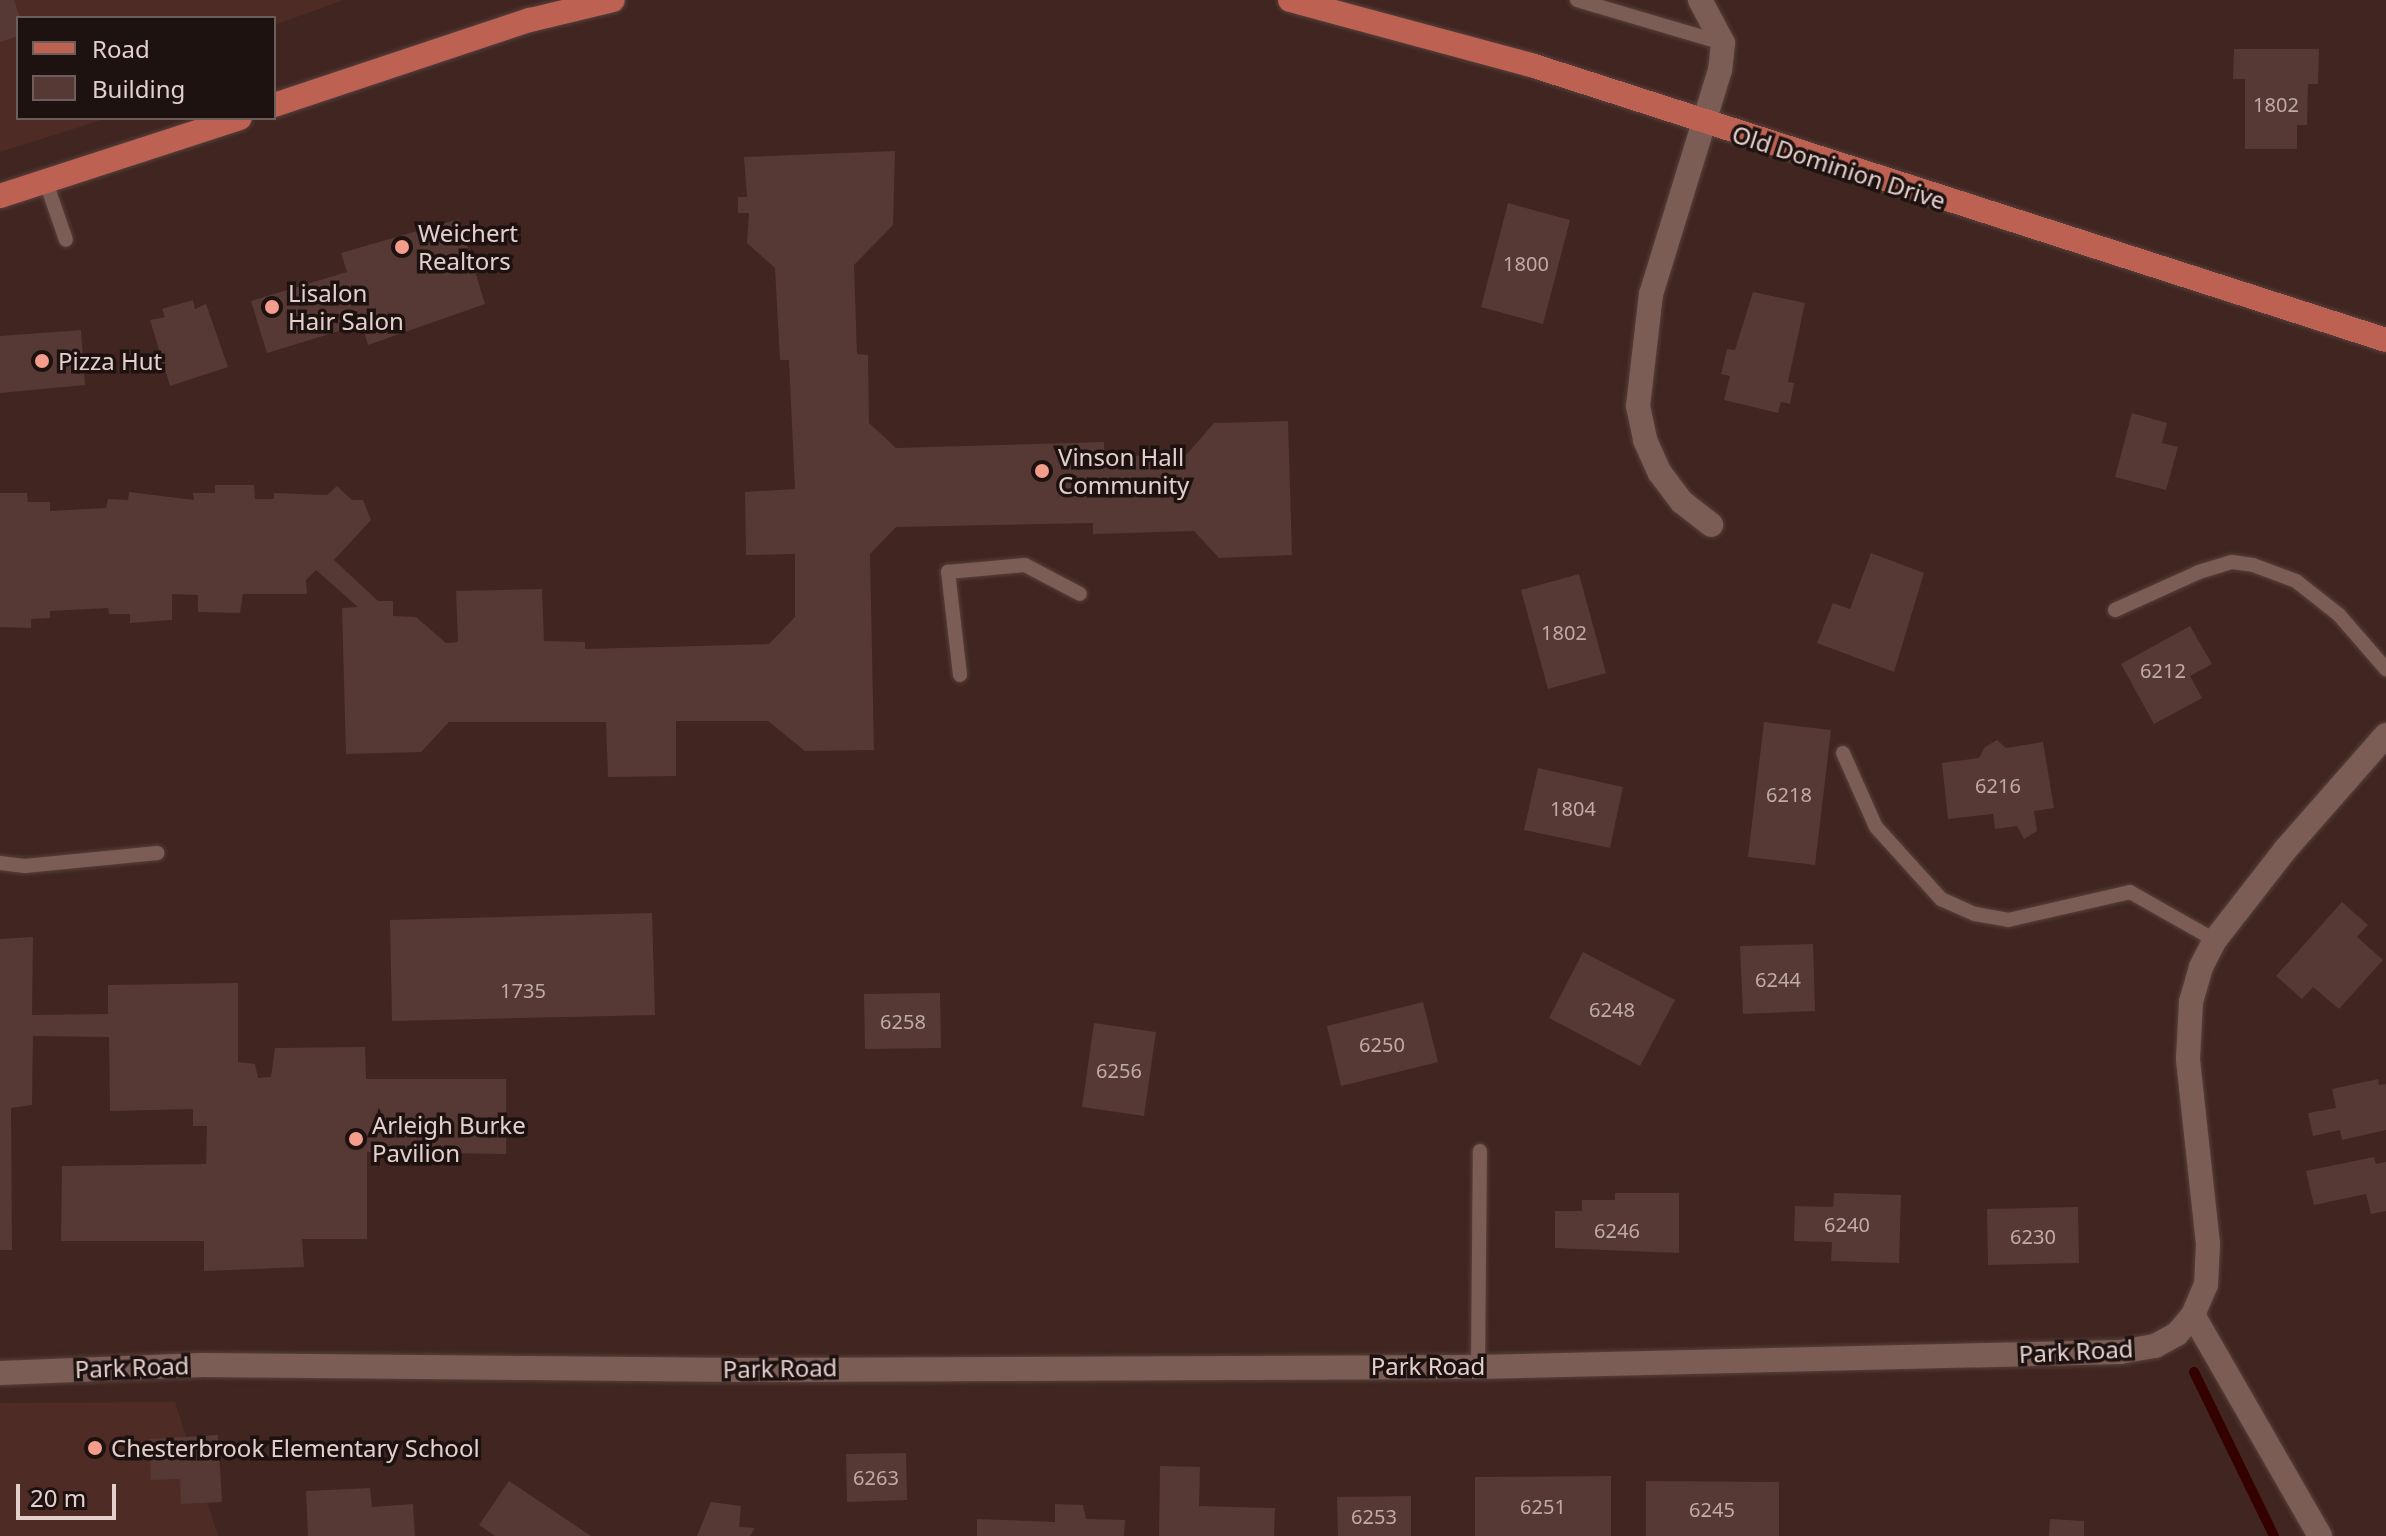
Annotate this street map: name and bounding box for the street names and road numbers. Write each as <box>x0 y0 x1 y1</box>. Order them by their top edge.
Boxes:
street label: Old Dominion Drive <box>1729 119 1949 215</box>
street label: Park Road <box>2018 1334 2134 1368</box>
street label: Park Road <box>74 1351 190 1383</box>
street label: Park Road <box>1371 1352 1485 1380</box>
street label: Park Road <box>722 1353 838 1383</box>

